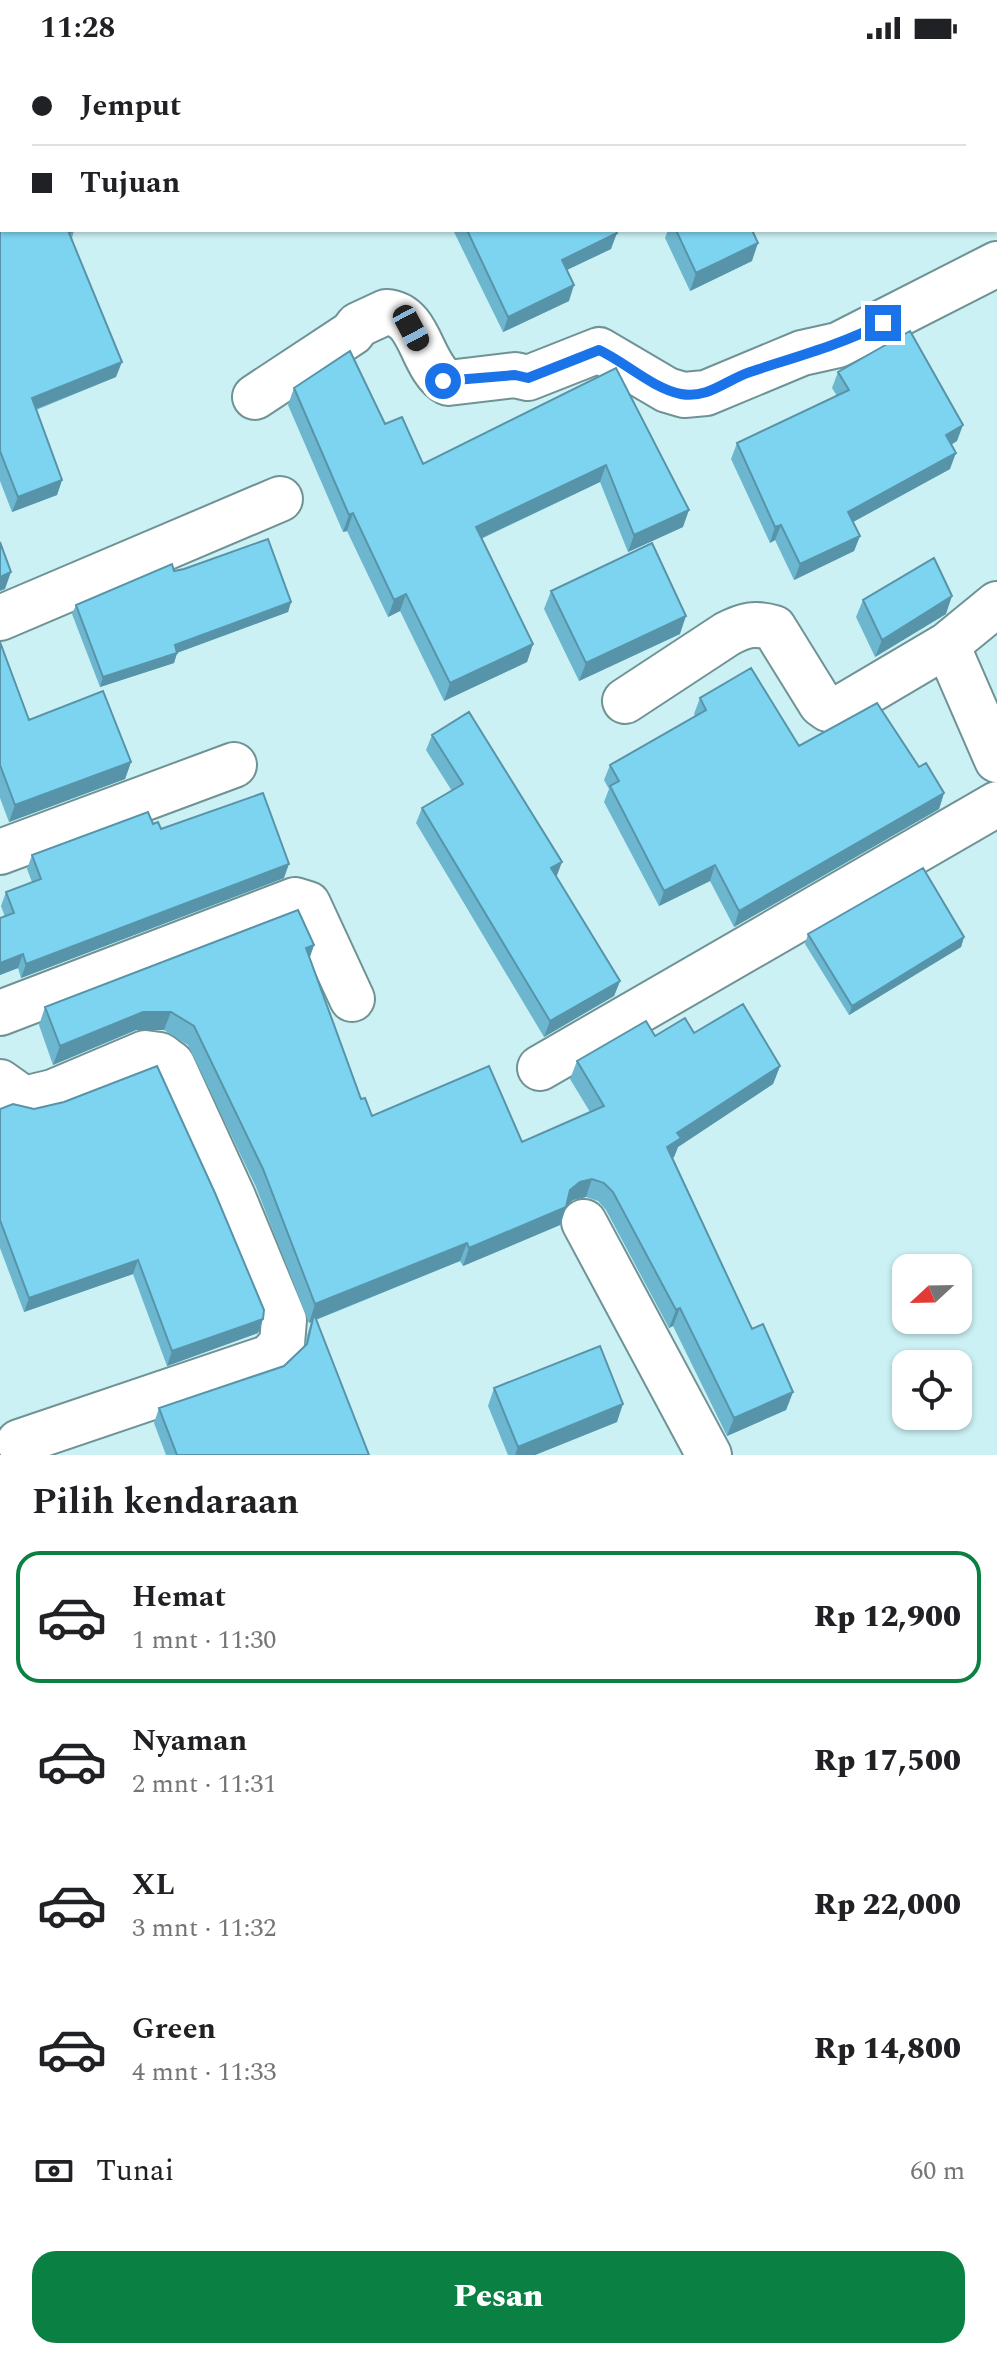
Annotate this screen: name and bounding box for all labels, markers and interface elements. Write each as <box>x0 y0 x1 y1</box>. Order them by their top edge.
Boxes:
text: 11:28 <box>40 5 115 51</box>
text: Jemput <box>80 83 181 129</box>
text: Tujuan <box>80 160 180 206</box>
car <box>389 301 433 355</box>
route end <box>865 305 901 341</box>
route start <box>425 363 461 399</box>
north arrow <box>892 1254 972 1334</box>
map controls <box>892 1254 972 1430</box>
button: locate <box>892 1350 972 1430</box>
text: Pilih kendaraan <box>32 1475 299 1530</box>
text: Hemat <box>132 1574 226 1620</box>
icon: car <box>36 1581 108 1653</box>
text: Rp 12,900 <box>814 1594 961 1640</box>
text: 1 mnt · 11:30 <box>132 1620 276 1660</box>
text: Nyaman <box>132 1718 247 1764</box>
icon: car <box>36 1725 108 1797</box>
text: Rp 17,500 <box>814 1738 961 1784</box>
text: 2 mnt · 11:31 <box>132 1764 276 1804</box>
text: XL <box>132 1862 175 1908</box>
icon: car <box>36 1869 108 1941</box>
text: Rp 22,000 <box>814 1882 961 1928</box>
text: 3 mnt · 11:32 <box>132 1908 276 1948</box>
text: Green <box>132 2006 216 2052</box>
icon: car <box>36 2013 108 2085</box>
text: Rp 14,800 <box>814 2026 961 2072</box>
text: 4 mnt · 11:33 <box>132 2052 276 2092</box>
text: Tunai <box>96 2148 174 2194</box>
icon: cash <box>32 2149 76 2193</box>
text: 60 m <box>910 2151 965 2191</box>
button: Pesan <box>32 2251 965 2343</box>

